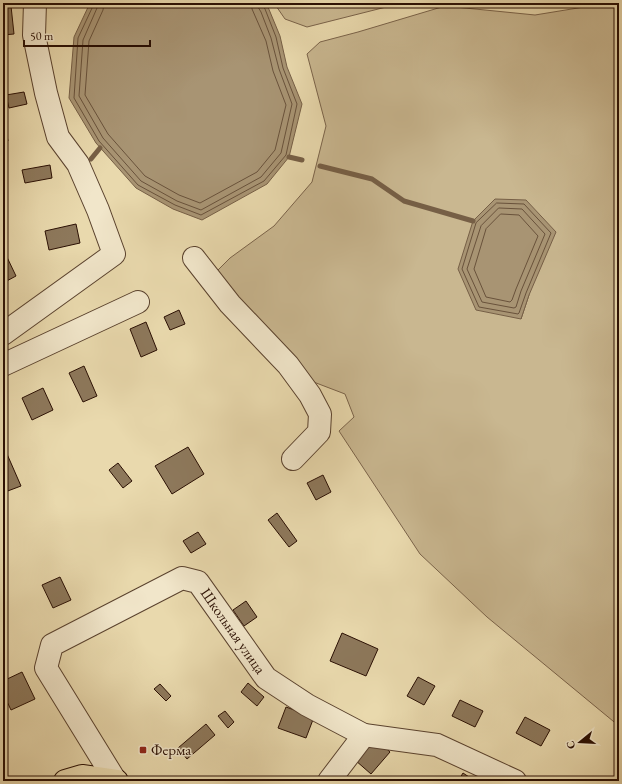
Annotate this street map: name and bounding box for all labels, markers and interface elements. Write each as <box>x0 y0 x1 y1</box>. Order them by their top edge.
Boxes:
scale bar <box>24 22 150 48</box>
text: 50 m <box>30 28 54 44</box>
street label: Школьная улица <box>197 584 270 678</box>
north arrow <box>560 722 600 762</box>
text: С <box>563 739 578 751</box>
place label: Ферма <box>151 740 191 759</box>
marker: Ферма <box>138 745 148 755</box>

